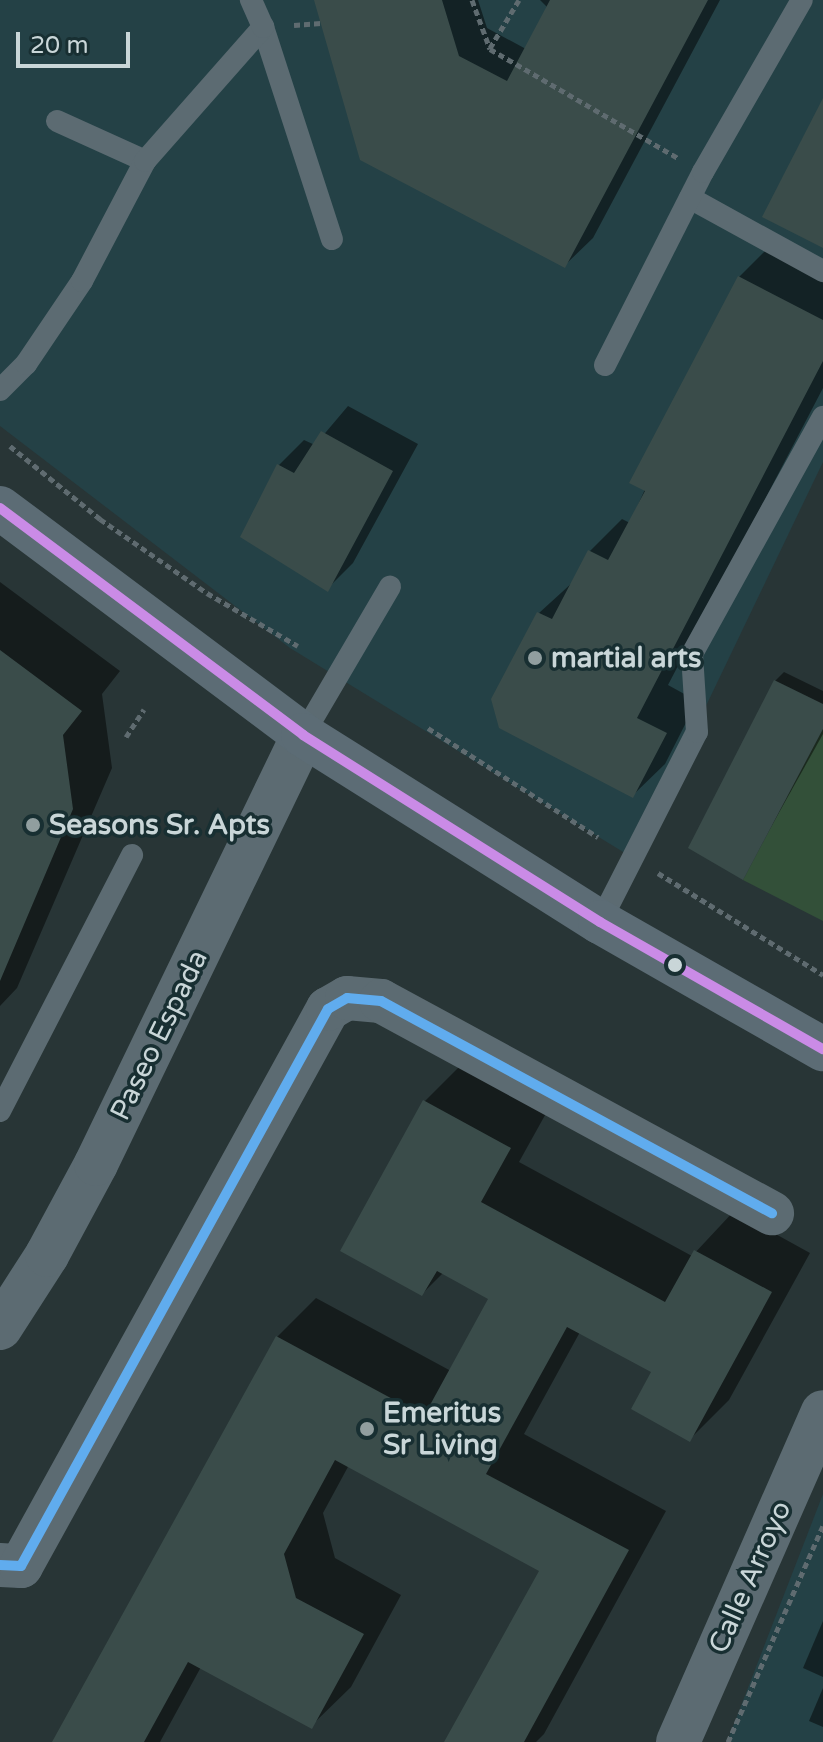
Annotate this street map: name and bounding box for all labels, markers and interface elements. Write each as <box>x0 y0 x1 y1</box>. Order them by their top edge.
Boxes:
scale bar <box>20 16 134 66</box>
text: 20 m <box>30 31 88 60</box>
place label: martial arts <box>551 641 701 675</box>
marker: martial arts <box>526 649 544 667</box>
place label: Seasons Sr. Apts <box>49 808 270 842</box>
marker: Seasons Sr. Apts <box>24 816 42 834</box>
street label: Paseo Espada <box>103 944 215 1126</box>
unlabelled marker <box>667 957 683 973</box>
place label: Emeritus Sr Living <box>383 1396 501 1462</box>
marker: Emeritus Sr Living <box>358 1420 376 1438</box>
street label: Calle Arroyo <box>702 1496 798 1658</box>

